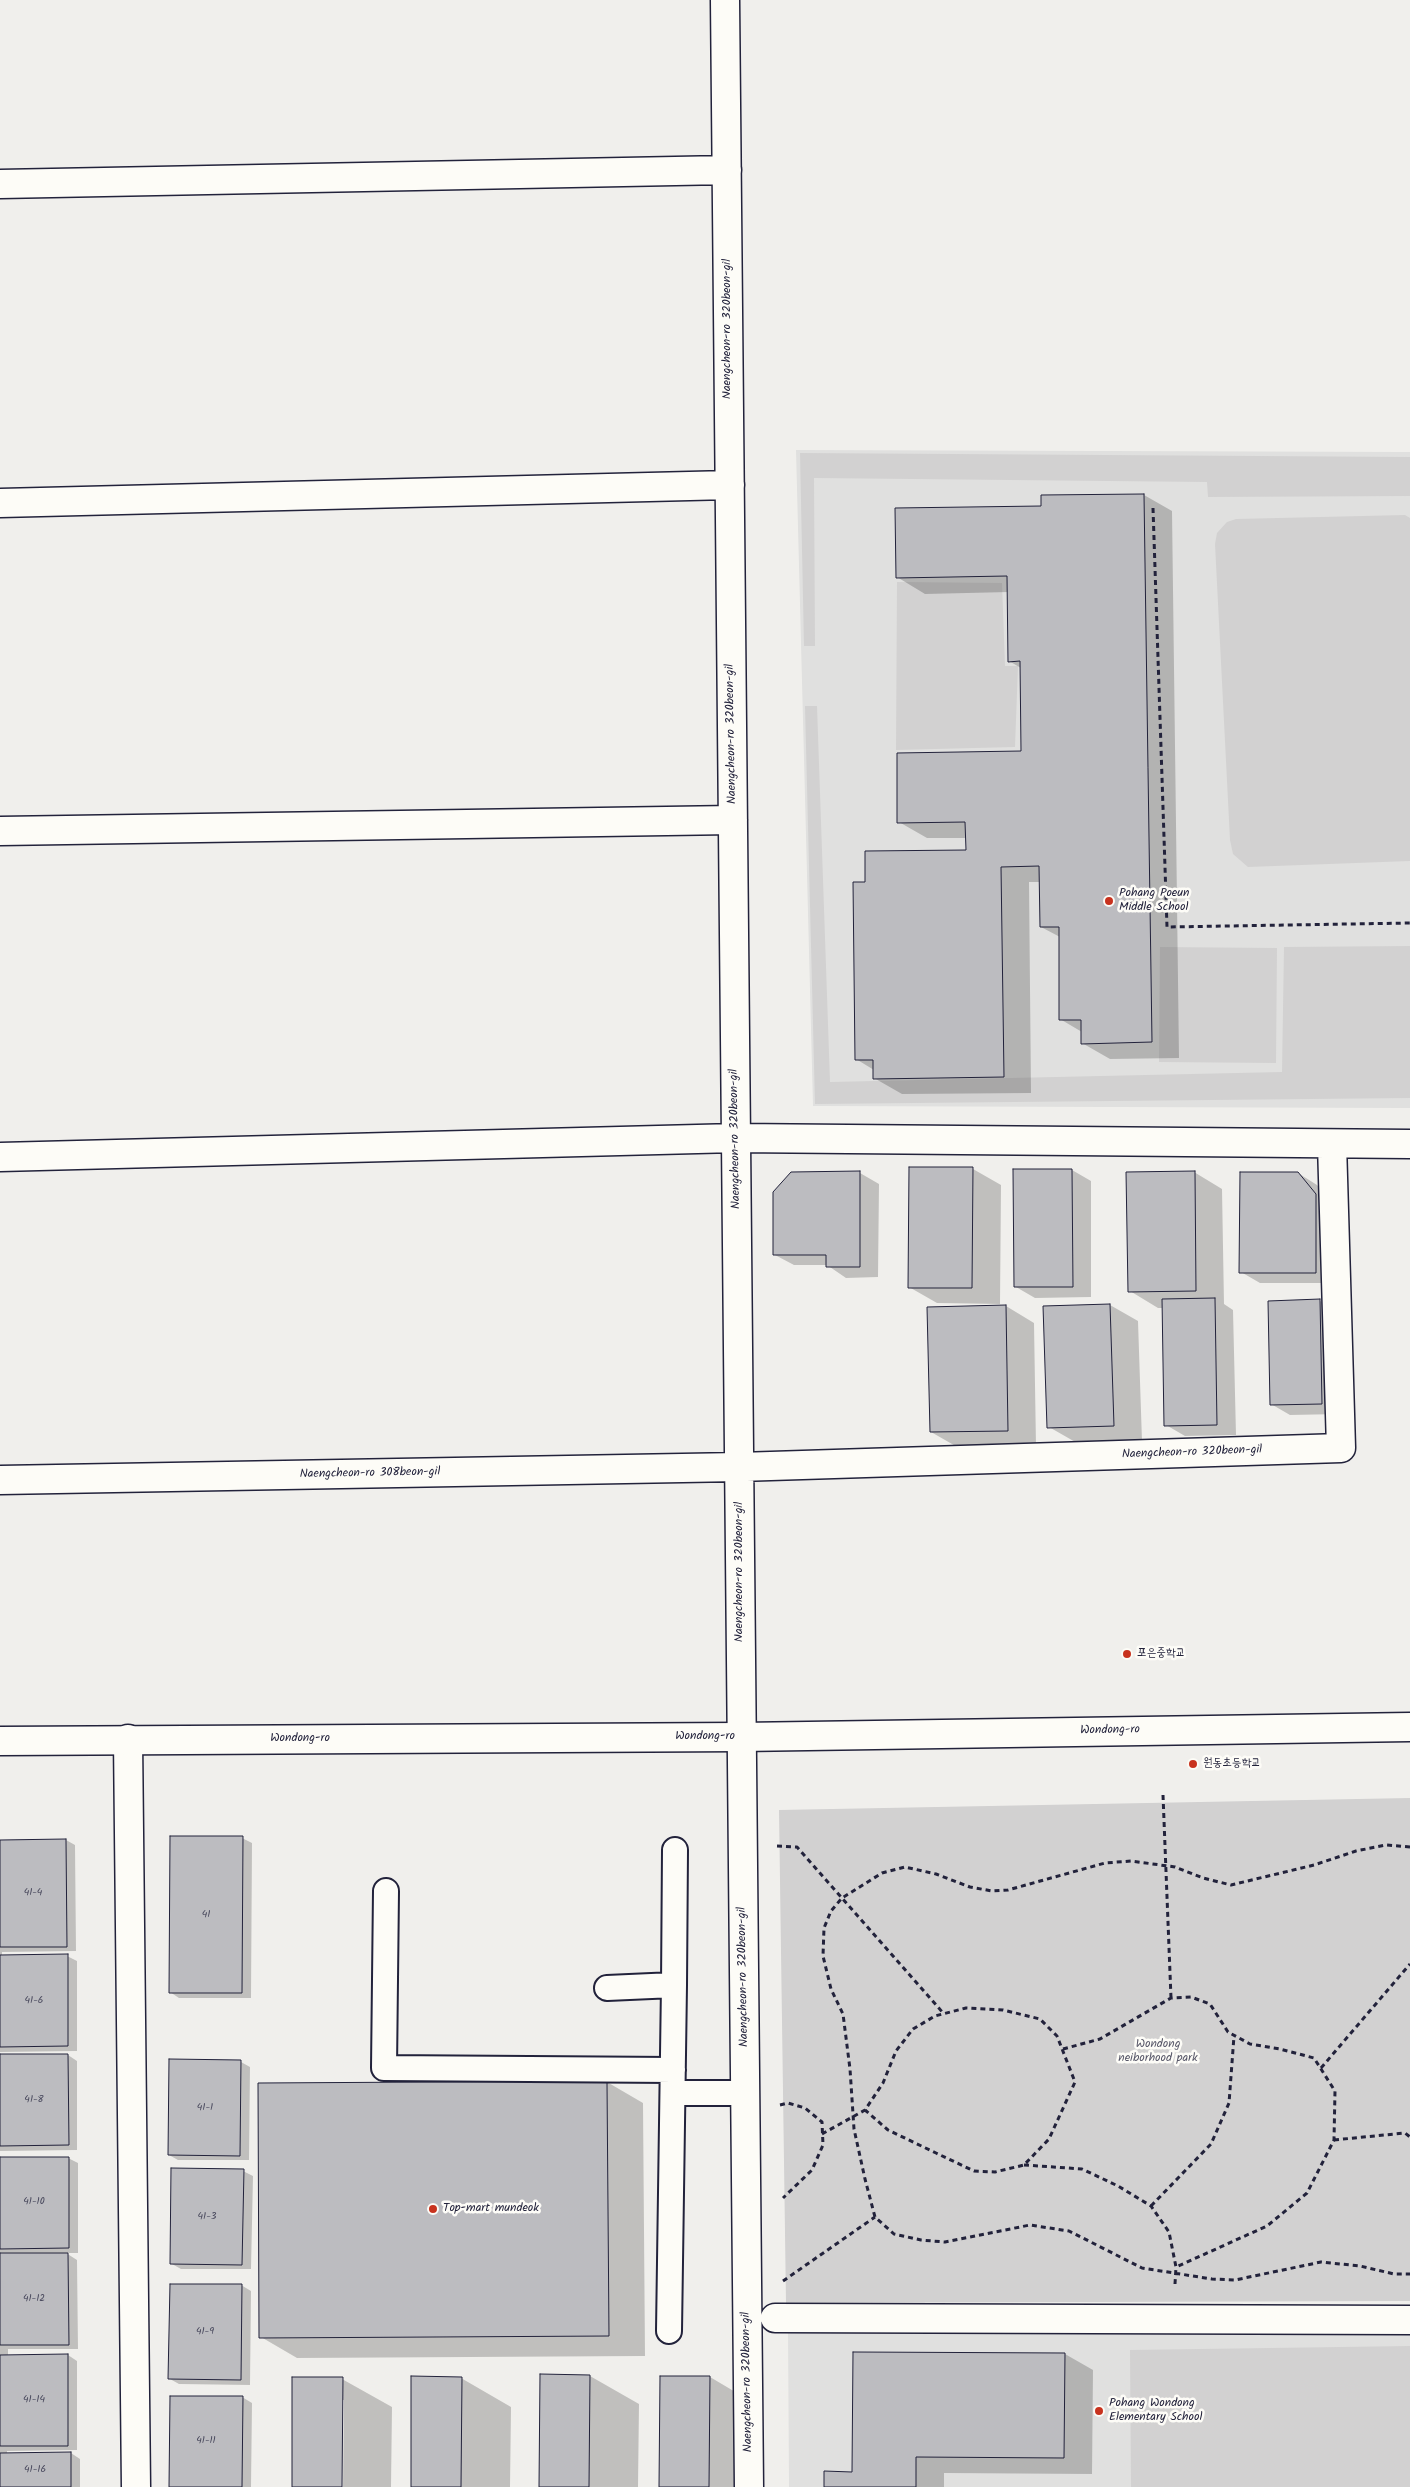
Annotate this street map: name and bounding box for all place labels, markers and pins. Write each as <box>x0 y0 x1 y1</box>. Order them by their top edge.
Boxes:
place label: Pohang Poeun Middle School <box>1119 887 1189 915</box>
marker: Pohang Poeun Middle School <box>1103 895 1115 907</box>
place label: 포은중학교 <box>1137 1647 1185 1661</box>
marker: 포은중학교 <box>1121 1648 1133 1660</box>
place label: 원동초등학교 <box>1203 1757 1261 1771</box>
marker: 원동초등학교 <box>1187 1758 1199 1770</box>
place label: Top-mart mundeok <box>443 2202 539 2216</box>
marker: Top-mart mundeok <box>427 2203 439 2215</box>
place label: Pohang Wondong Elementary School <box>1109 2397 1202 2425</box>
marker: Pohang Wondong Elementary School <box>1093 2405 1105 2417</box>

